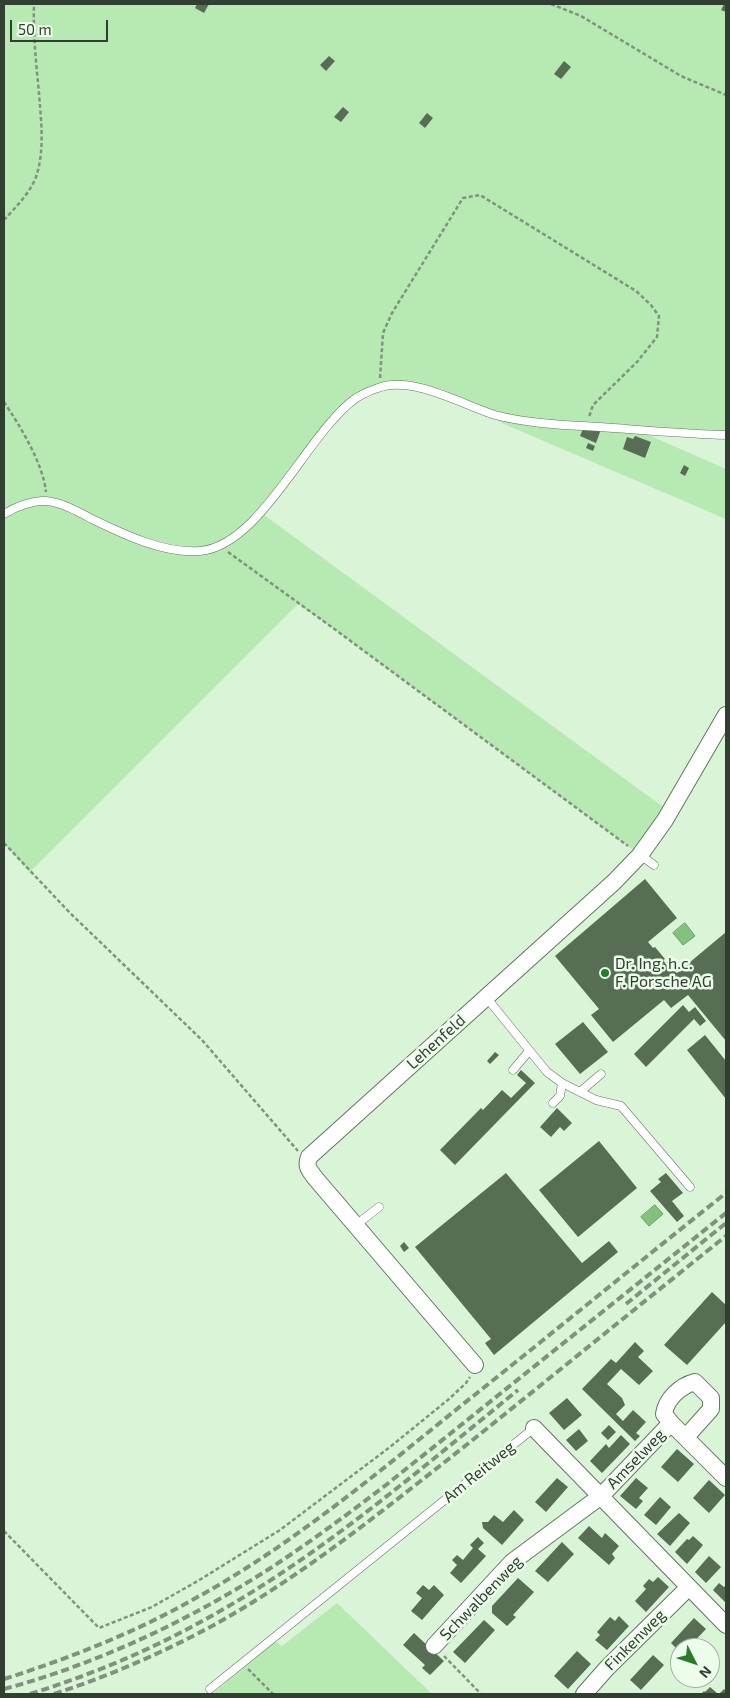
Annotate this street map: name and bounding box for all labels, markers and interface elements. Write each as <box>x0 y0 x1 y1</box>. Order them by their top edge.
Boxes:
scale bar <box>12 10 110 42</box>
text: 50 m <box>18 20 52 38</box>
place label: Dr. Ing. h.c. F. Porsche AG <box>615 954 712 992</box>
marker: Dr. Ing. h.c. F. Porsche AG <box>599 967 611 979</box>
street label: Lehenfeld <box>403 1011 469 1073</box>
street label: Amselweg <box>603 1425 669 1493</box>
street label: Am Reitweg <box>439 1437 519 1507</box>
street label: Schwalbenweg <box>436 1552 526 1644</box>
street label: Finkenweg <box>601 1606 669 1674</box>
north arrow <box>670 1638 720 1688</box>
text: N <box>696 1663 716 1682</box>

